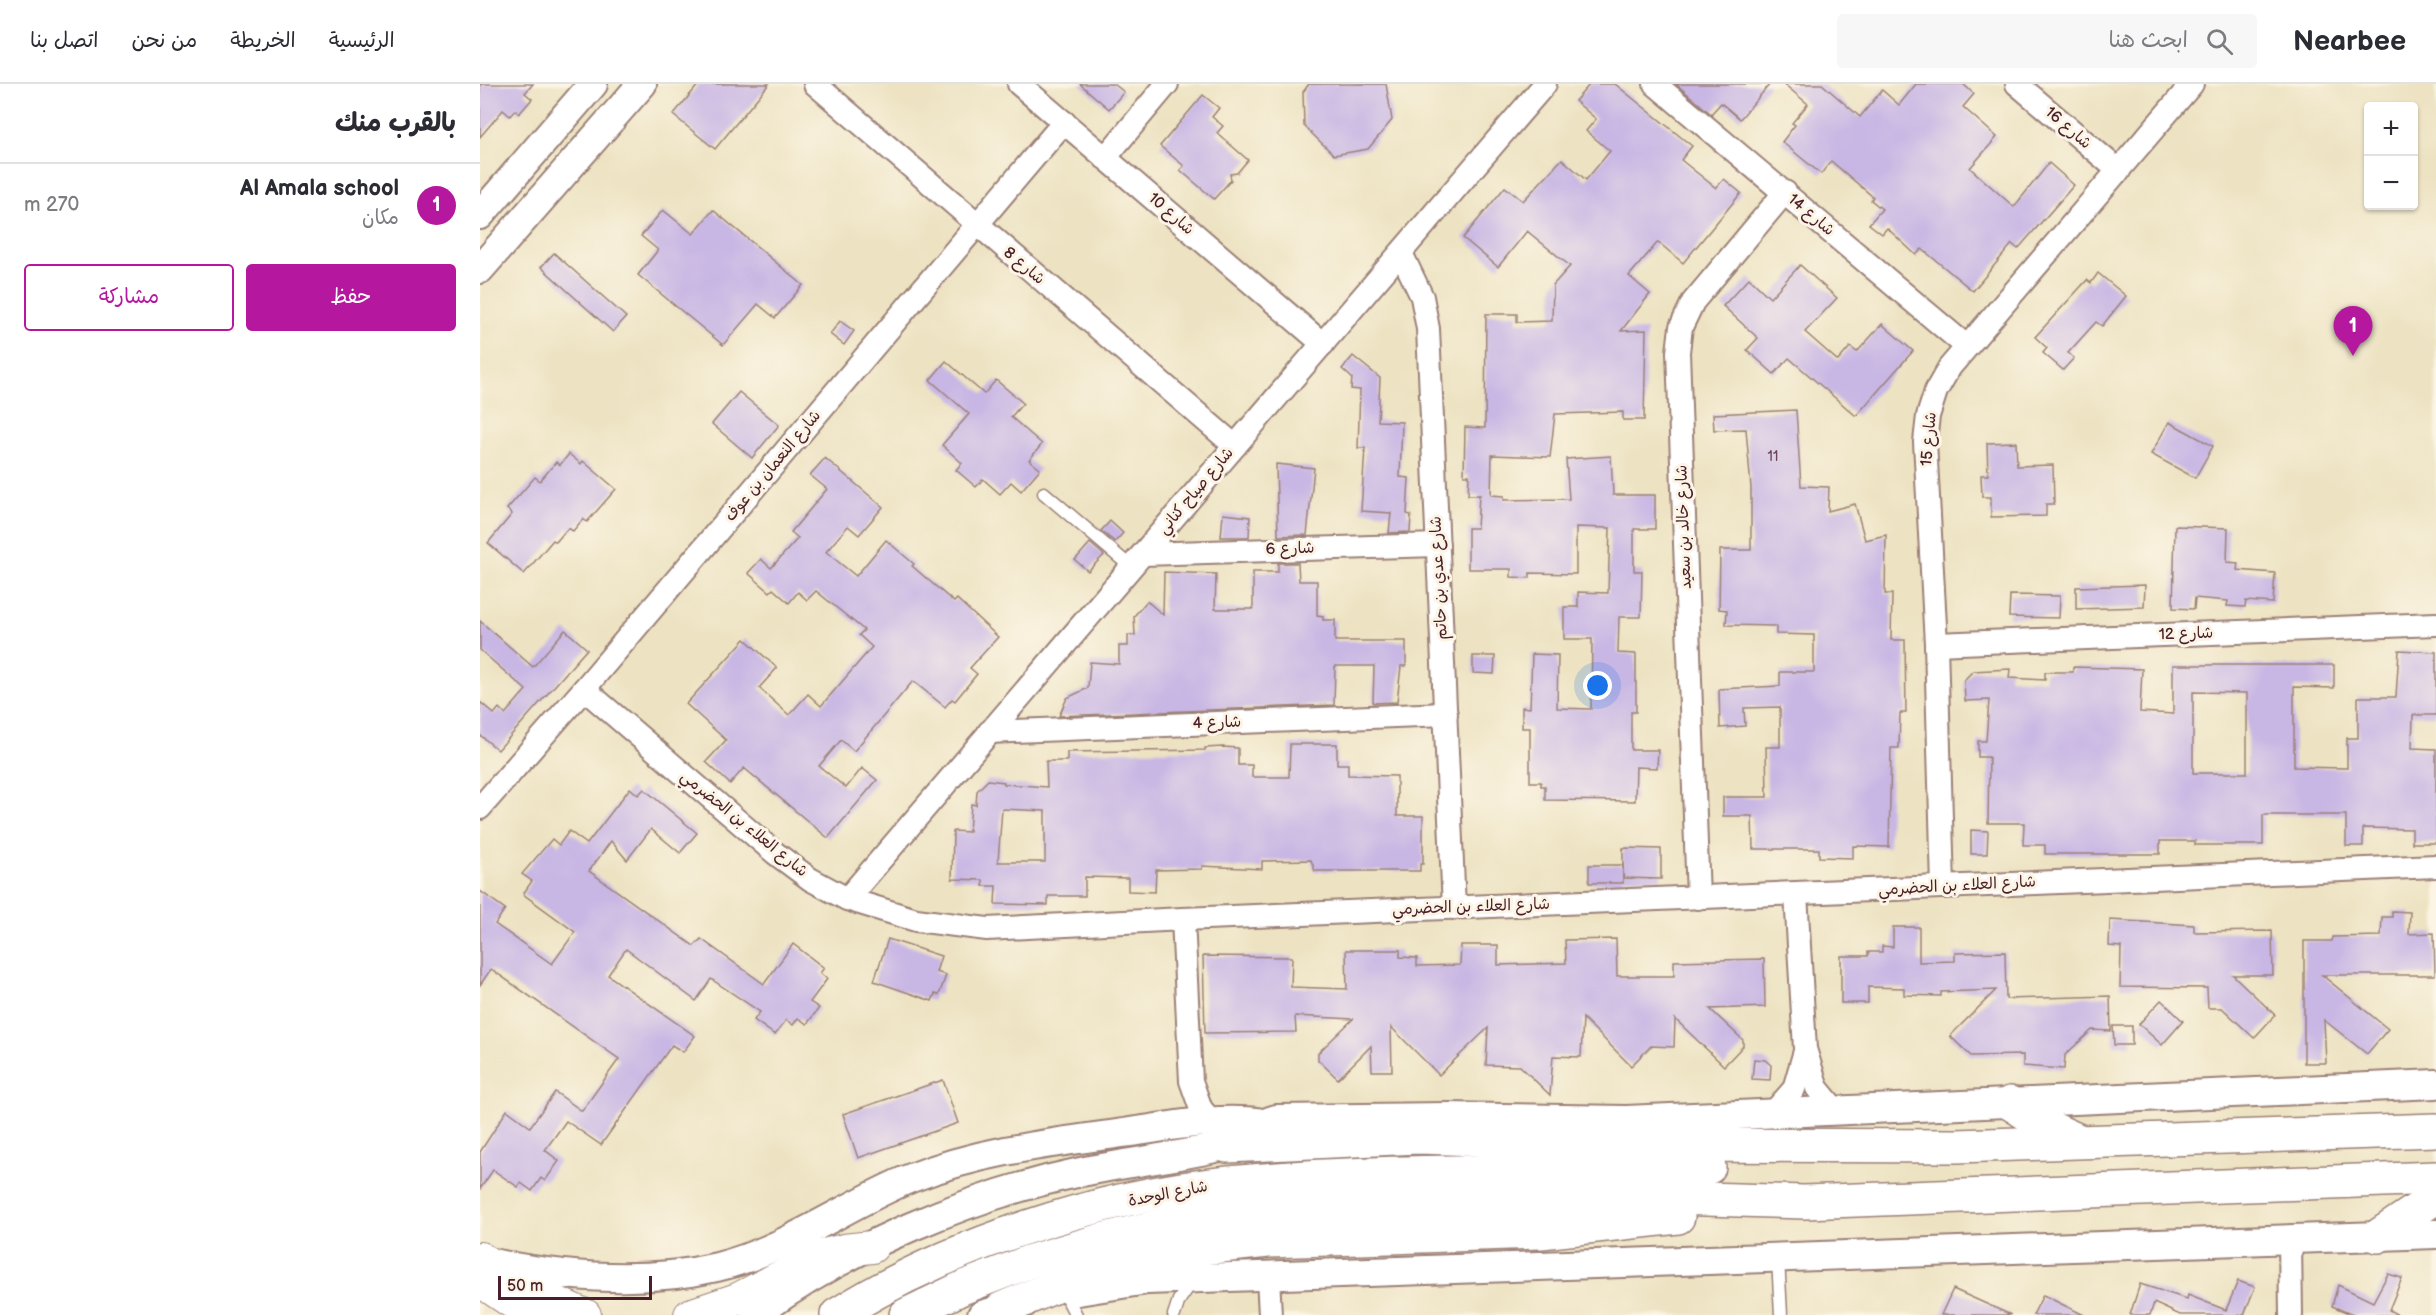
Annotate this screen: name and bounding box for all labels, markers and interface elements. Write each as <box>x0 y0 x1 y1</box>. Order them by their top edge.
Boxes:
search box <box>1837 14 2257 68</box>
icon: search <box>2203 25 2236 58</box>
text: Nearbee <box>2293 25 2406 58</box>
text: ابحث هنا <box>2108 27 2188 54</box>
text: اتصل بنا <box>30 28 98 53</box>
text: من نحن <box>131 28 197 53</box>
text: الخريطة <box>230 28 296 53</box>
text: الرئيسية <box>329 28 395 53</box>
map controls <box>2364 102 2418 210</box>
button: + <box>2364 102 2418 156</box>
street label: شارع 16 <box>2040 103 2095 154</box>
text: بالقرب منك <box>335 108 456 139</box>
button: − <box>2364 156 2418 210</box>
text: Al Amala school <box>240 175 399 202</box>
street label: شارع 10 <box>1144 189 1198 240</box>
street label: شارع 14 <box>1783 190 1838 241</box>
text: 270 m <box>24 193 79 217</box>
text: 1 <box>432 193 441 217</box>
text: مكان <box>362 206 399 230</box>
street label: شارع 8 <box>999 243 1049 290</box>
button: مشاركة <box>24 264 234 331</box>
button: حفظ <box>246 264 456 331</box>
pin: 1 <box>2334 306 2372 356</box>
street label: شارع النعمان بن عوف <box>721 407 826 526</box>
street label: شارع 15 <box>1917 411 1942 467</box>
street label: شارع صياح كناني <box>1154 444 1241 541</box>
house number: 11 <box>1768 448 1778 465</box>
street label: شارع خالد بن سعيد <box>1672 464 1697 590</box>
street label: شارع عدي بن حاتم <box>1426 516 1454 640</box>
street label: شارع 6 <box>1265 539 1315 560</box>
street label: شارع 12 <box>2158 624 2214 645</box>
your location <box>1583 671 1612 700</box>
street label: شارع 4 <box>1192 713 1242 734</box>
street label: شارع العلاء بن الحضرمي <box>674 767 811 884</box>
street label: شارع العلاء بن الحضرمي <box>1878 872 2037 904</box>
street label: شارع العلاء بن الحضرمي <box>1392 895 1550 923</box>
street label: شارع الوحدة <box>1127 1177 1210 1212</box>
scale bar <box>498 1273 652 1300</box>
text: 50 m <box>507 1277 543 1296</box>

